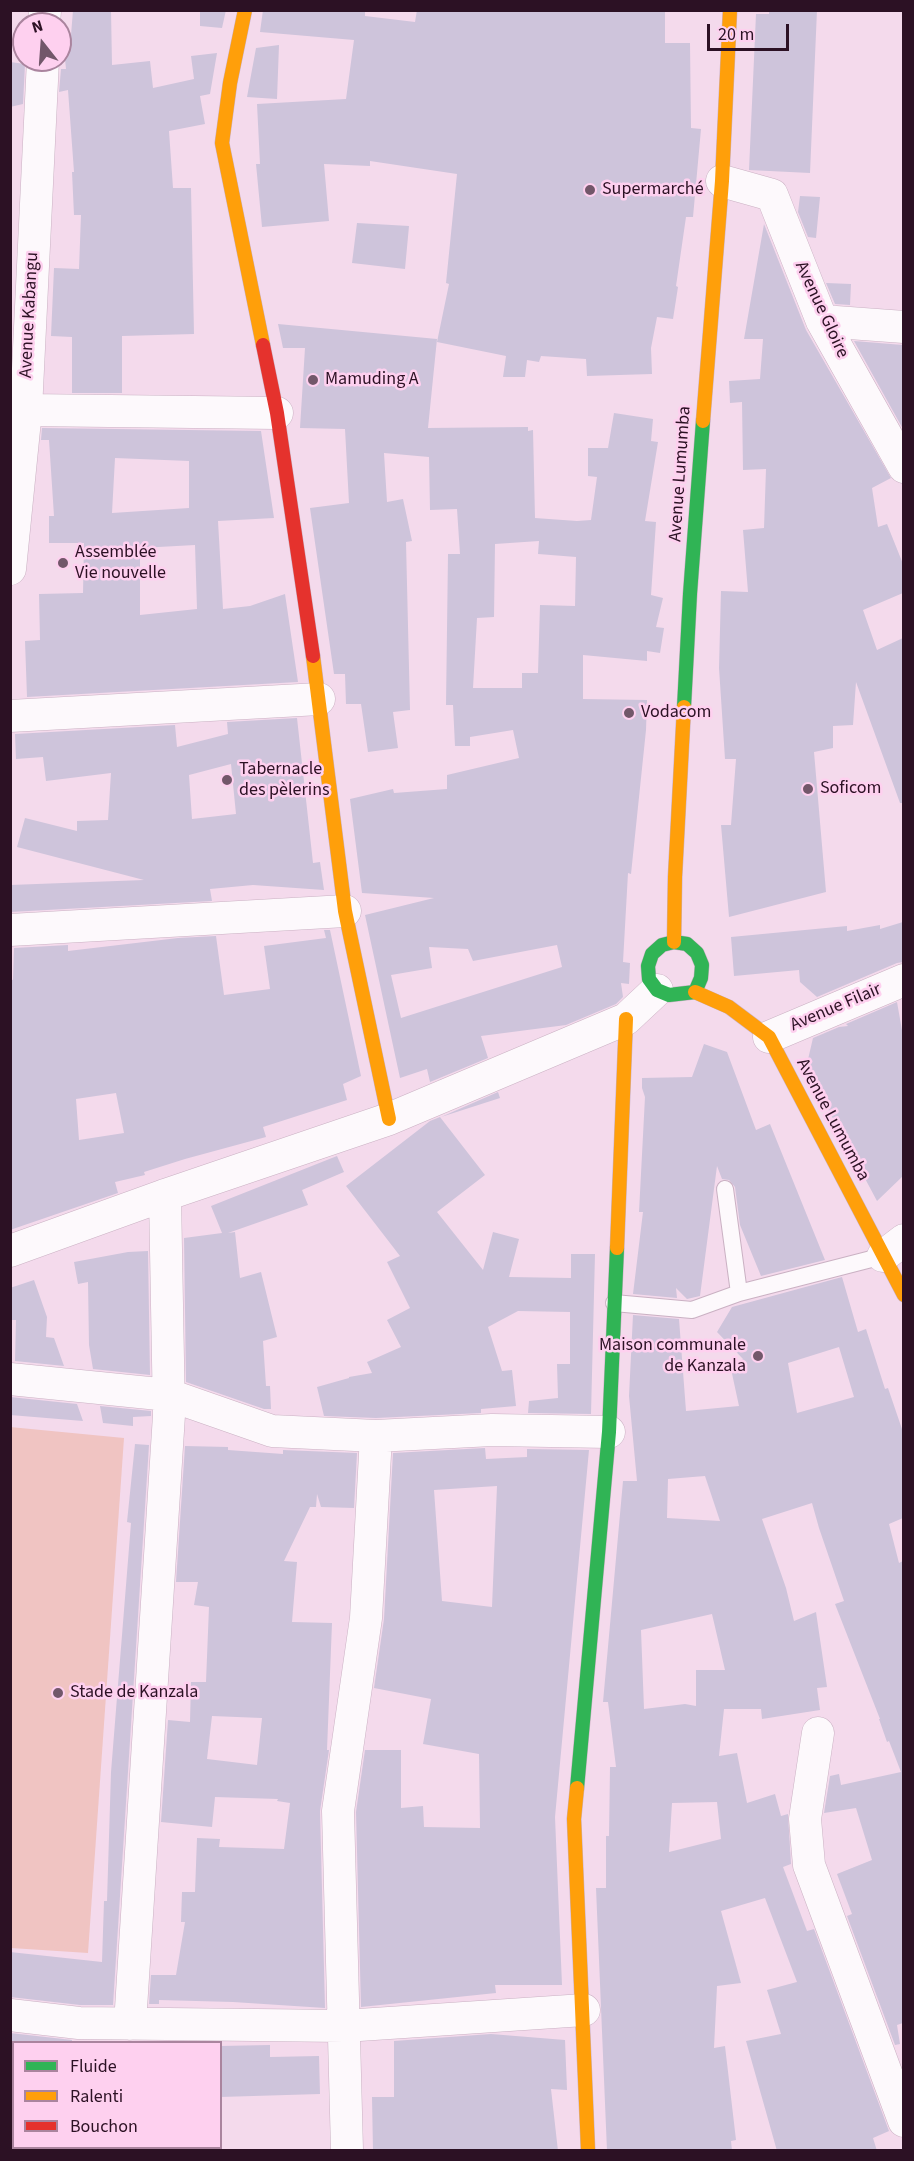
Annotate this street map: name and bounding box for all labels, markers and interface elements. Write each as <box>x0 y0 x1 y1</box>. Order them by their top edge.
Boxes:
north arrow <box>12 12 72 72</box>
scale bar <box>710 12 792 50</box>
text: N <box>29 15 46 39</box>
text: 20 m <box>718 22 754 47</box>
place label: Supermarché <box>602 179 704 201</box>
marker: Supermarché <box>583 183 597 197</box>
street label: Avenue Kabangu <box>16 251 44 379</box>
street label: Avenue Gloire <box>789 258 853 362</box>
place label: Mamuding A <box>325 369 419 391</box>
marker: Mamuding A <box>306 373 320 387</box>
street label: Avenue Lumumba <box>665 405 697 543</box>
place label: Assemblée Vie nouvelle <box>75 542 166 584</box>
marker: Assemblée Vie nouvelle <box>56 556 70 570</box>
place label: Vodacom <box>641 702 711 724</box>
marker: Vodacom <box>622 706 636 720</box>
place label: Tabernacle des pèlerins <box>239 759 330 802</box>
marker: Tabernacle des pèlerins <box>220 773 234 787</box>
place label: Soficom <box>820 778 882 800</box>
marker: Soficom <box>801 782 815 796</box>
street label: Avenue Filair <box>787 979 885 1037</box>
street label: Avenue Lumumba <box>791 1055 873 1185</box>
place label: Maison communale de Kanzala <box>599 1335 746 1378</box>
marker: Maison communale de Kanzala <box>751 1349 765 1363</box>
place label: Stade de Kanzala <box>70 1682 198 1704</box>
marker: Stade de Kanzala <box>51 1686 65 1700</box>
legend <box>12 2041 222 2149</box>
text: Fluide <box>70 2054 117 2079</box>
text: Ralenti <box>70 2084 123 2109</box>
text: Bouchon <box>70 2114 138 2139</box>

